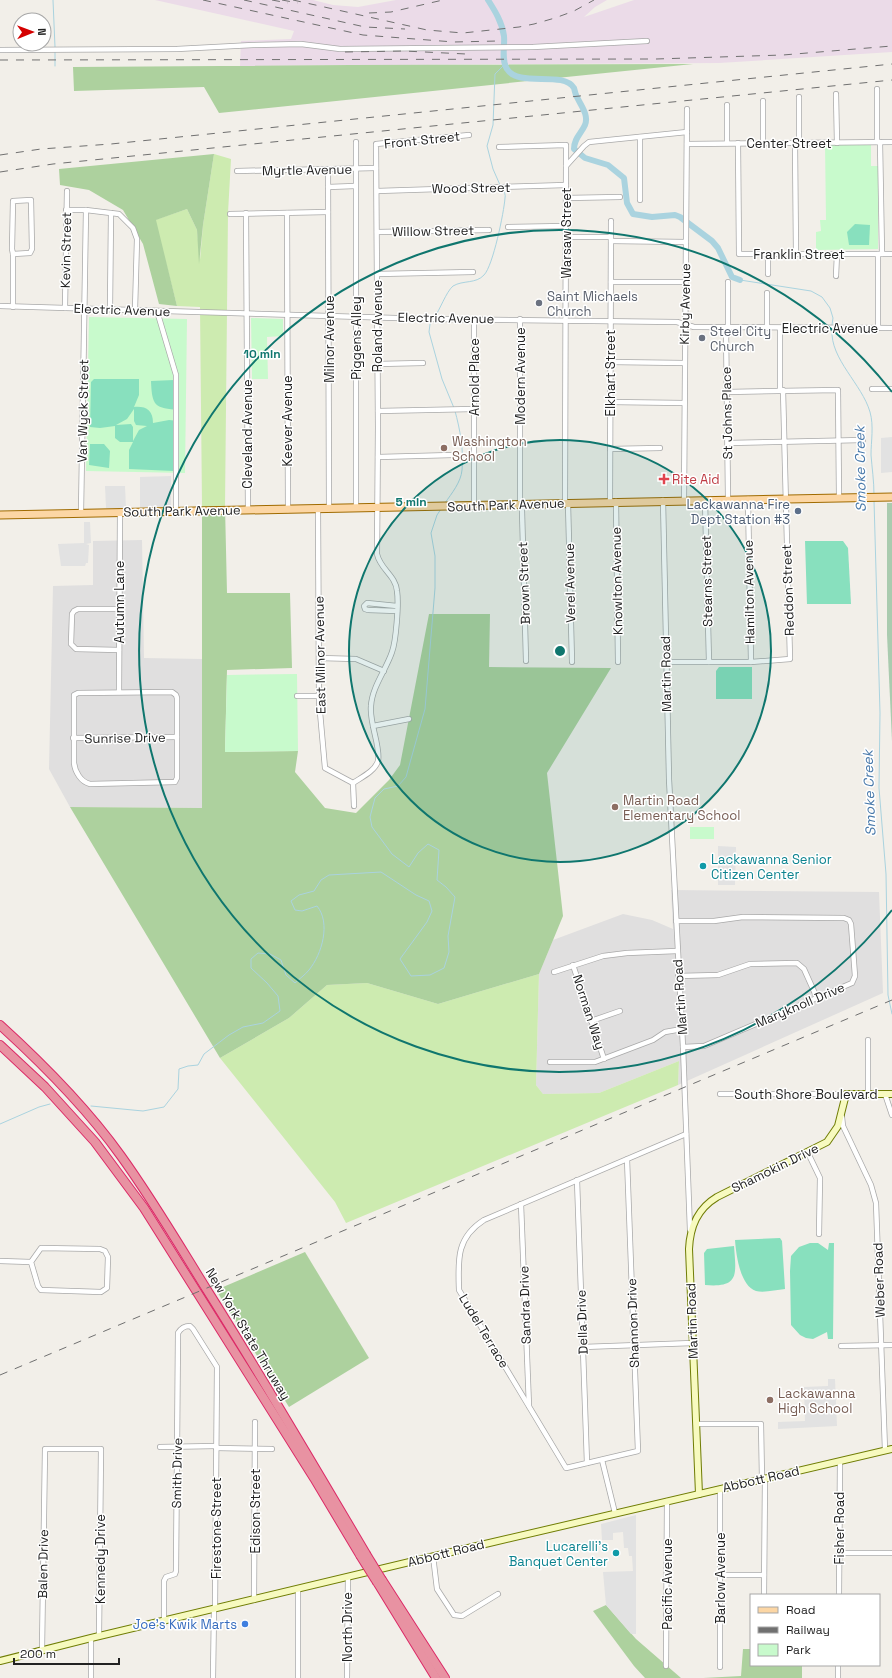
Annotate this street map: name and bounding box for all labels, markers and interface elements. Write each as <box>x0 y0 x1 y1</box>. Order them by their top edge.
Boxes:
north arrow <box>12 12 52 52</box>
text: N <box>35 28 49 36</box>
street label: Front Street <box>383 128 461 152</box>
street label: Center Street <box>746 135 832 152</box>
street label: Myrtle Avenue <box>262 161 352 179</box>
street label: Wood Street <box>432 179 511 197</box>
street label: Warsaw Street <box>558 187 575 279</box>
street label: Kevin Street <box>57 212 75 288</box>
street label: Willow Street <box>392 222 474 240</box>
street label: Franklin Street <box>753 246 845 263</box>
street label: Kirby Avenue <box>676 263 694 345</box>
street label: Roland Avenue <box>369 280 386 372</box>
place label: Saint Michaels Church <box>547 288 638 320</box>
street label: Milnor Avenue <box>321 295 338 383</box>
street label: Piggens Alley <box>348 296 365 380</box>
marker: Saint Michaels Church <box>534 298 544 308</box>
street label: Electric Avenue <box>73 300 171 320</box>
street label: Electric Avenue <box>398 309 494 327</box>
street label: Electric Avenue <box>782 320 878 337</box>
place label: Steel City Church <box>710 323 771 355</box>
street label: Modern Avenue <box>512 327 529 425</box>
street label: Elkhart Street <box>602 330 619 416</box>
marker: Steel City Church <box>697 333 707 343</box>
street label: Arnold Place <box>466 338 483 416</box>
text: 10 min <box>243 346 281 362</box>
street label: Van Wyck Street <box>74 359 92 463</box>
street label: St Johns Place <box>718 367 736 459</box>
street label: Keever Avenue <box>279 375 296 467</box>
street label: Cleveland Avenue <box>239 379 256 489</box>
water label: Smoke Creek <box>850 424 870 512</box>
place label: Washington School <box>452 433 527 465</box>
marker: Washington School <box>439 443 449 453</box>
place label: Rite Aid <box>672 471 720 488</box>
marker: Rite Aid <box>659 474 669 484</box>
text: 5 min <box>395 494 427 510</box>
street label: South Park Avenue <box>447 494 565 516</box>
place label: Lackawanna Fire Dept Station #3 <box>687 496 790 528</box>
street label: South Park Avenue <box>123 501 241 521</box>
marker: Lackawanna Fire Dept Station #3 <box>793 506 803 516</box>
street label: Knowlton Avenue <box>608 527 626 635</box>
street label: Stearns Street <box>698 535 716 627</box>
street label: Hamilton Avenue <box>740 540 758 644</box>
street label: Brown Street <box>514 541 534 625</box>
street label: Verel Avenue <box>561 543 579 623</box>
street label: Reddon Street <box>778 544 798 636</box>
street label: Autumn Lane <box>111 561 128 643</box>
street label: East Milnor Avenue <box>310 596 330 714</box>
street label: Martin Road <box>657 636 675 712</box>
centre of rings <box>553 644 567 658</box>
street label: Sunrise Drive <box>84 729 166 747</box>
water label: Smoke Creek <box>858 748 880 837</box>
place label: Martin Road Elementary School <box>623 792 740 824</box>
marker: Martin Road Elementary School <box>610 802 620 812</box>
place label: Lackawanna Senior Citizen Center <box>711 851 832 883</box>
marker: Lackawanna Senior Citizen Center <box>698 861 708 871</box>
street label: Martin Road <box>669 958 691 1036</box>
street label: Norman Way <box>569 972 609 1052</box>
street label: Maryknoll Drive <box>753 979 847 1031</box>
street label: South Shore Boulevard <box>734 1086 878 1103</box>
street label: Shamokin Drive <box>728 1139 822 1197</box>
street label: Weber Road <box>869 1242 889 1318</box>
street label: New York State Thruway <box>202 1265 294 1403</box>
street label: Sandra Drive <box>515 1266 535 1344</box>
street label: Shannon Drive <box>623 1278 643 1368</box>
street label: Martin Road <box>682 1283 702 1359</box>
street label: Della Drive <box>572 1289 592 1355</box>
street label: Ludel Terrace <box>455 1291 513 1371</box>
place label: Lackawanna High School <box>778 1385 856 1417</box>
marker: Lackawanna High School <box>765 1395 775 1405</box>
street label: Smith Drive <box>168 1437 186 1509</box>
street label: Abbott Road <box>721 1462 801 1496</box>
street label: Edison Street <box>247 1469 264 1553</box>
street label: Firestone Street <box>208 1477 225 1579</box>
street label: Fisher Road <box>831 1492 848 1564</box>
street label: Kennedy Drive <box>92 1514 109 1604</box>
street label: Balen Drive <box>34 1529 52 1599</box>
street label: Barlow Avenue <box>712 1532 729 1624</box>
street label: Abbott Road <box>406 1535 486 1571</box>
place label: Lucarelli's Banquet Center <box>509 1538 608 1570</box>
street label: Pacific Avenue <box>659 1538 676 1630</box>
marker: Lucarelli's Banquet Center <box>611 1548 621 1558</box>
street label: North Drive <box>339 1592 356 1662</box>
legend <box>750 1594 880 1666</box>
text: Road <box>786 1602 815 1618</box>
place label: Joe's Kwik Marts <box>133 1616 237 1633</box>
marker: Joe's Kwik Marts <box>240 1619 250 1629</box>
text: Railway <box>786 1622 830 1638</box>
scale bar <box>14 1640 119 1666</box>
text: Park <box>786 1642 811 1658</box>
text: 200 m <box>20 1646 56 1662</box>

